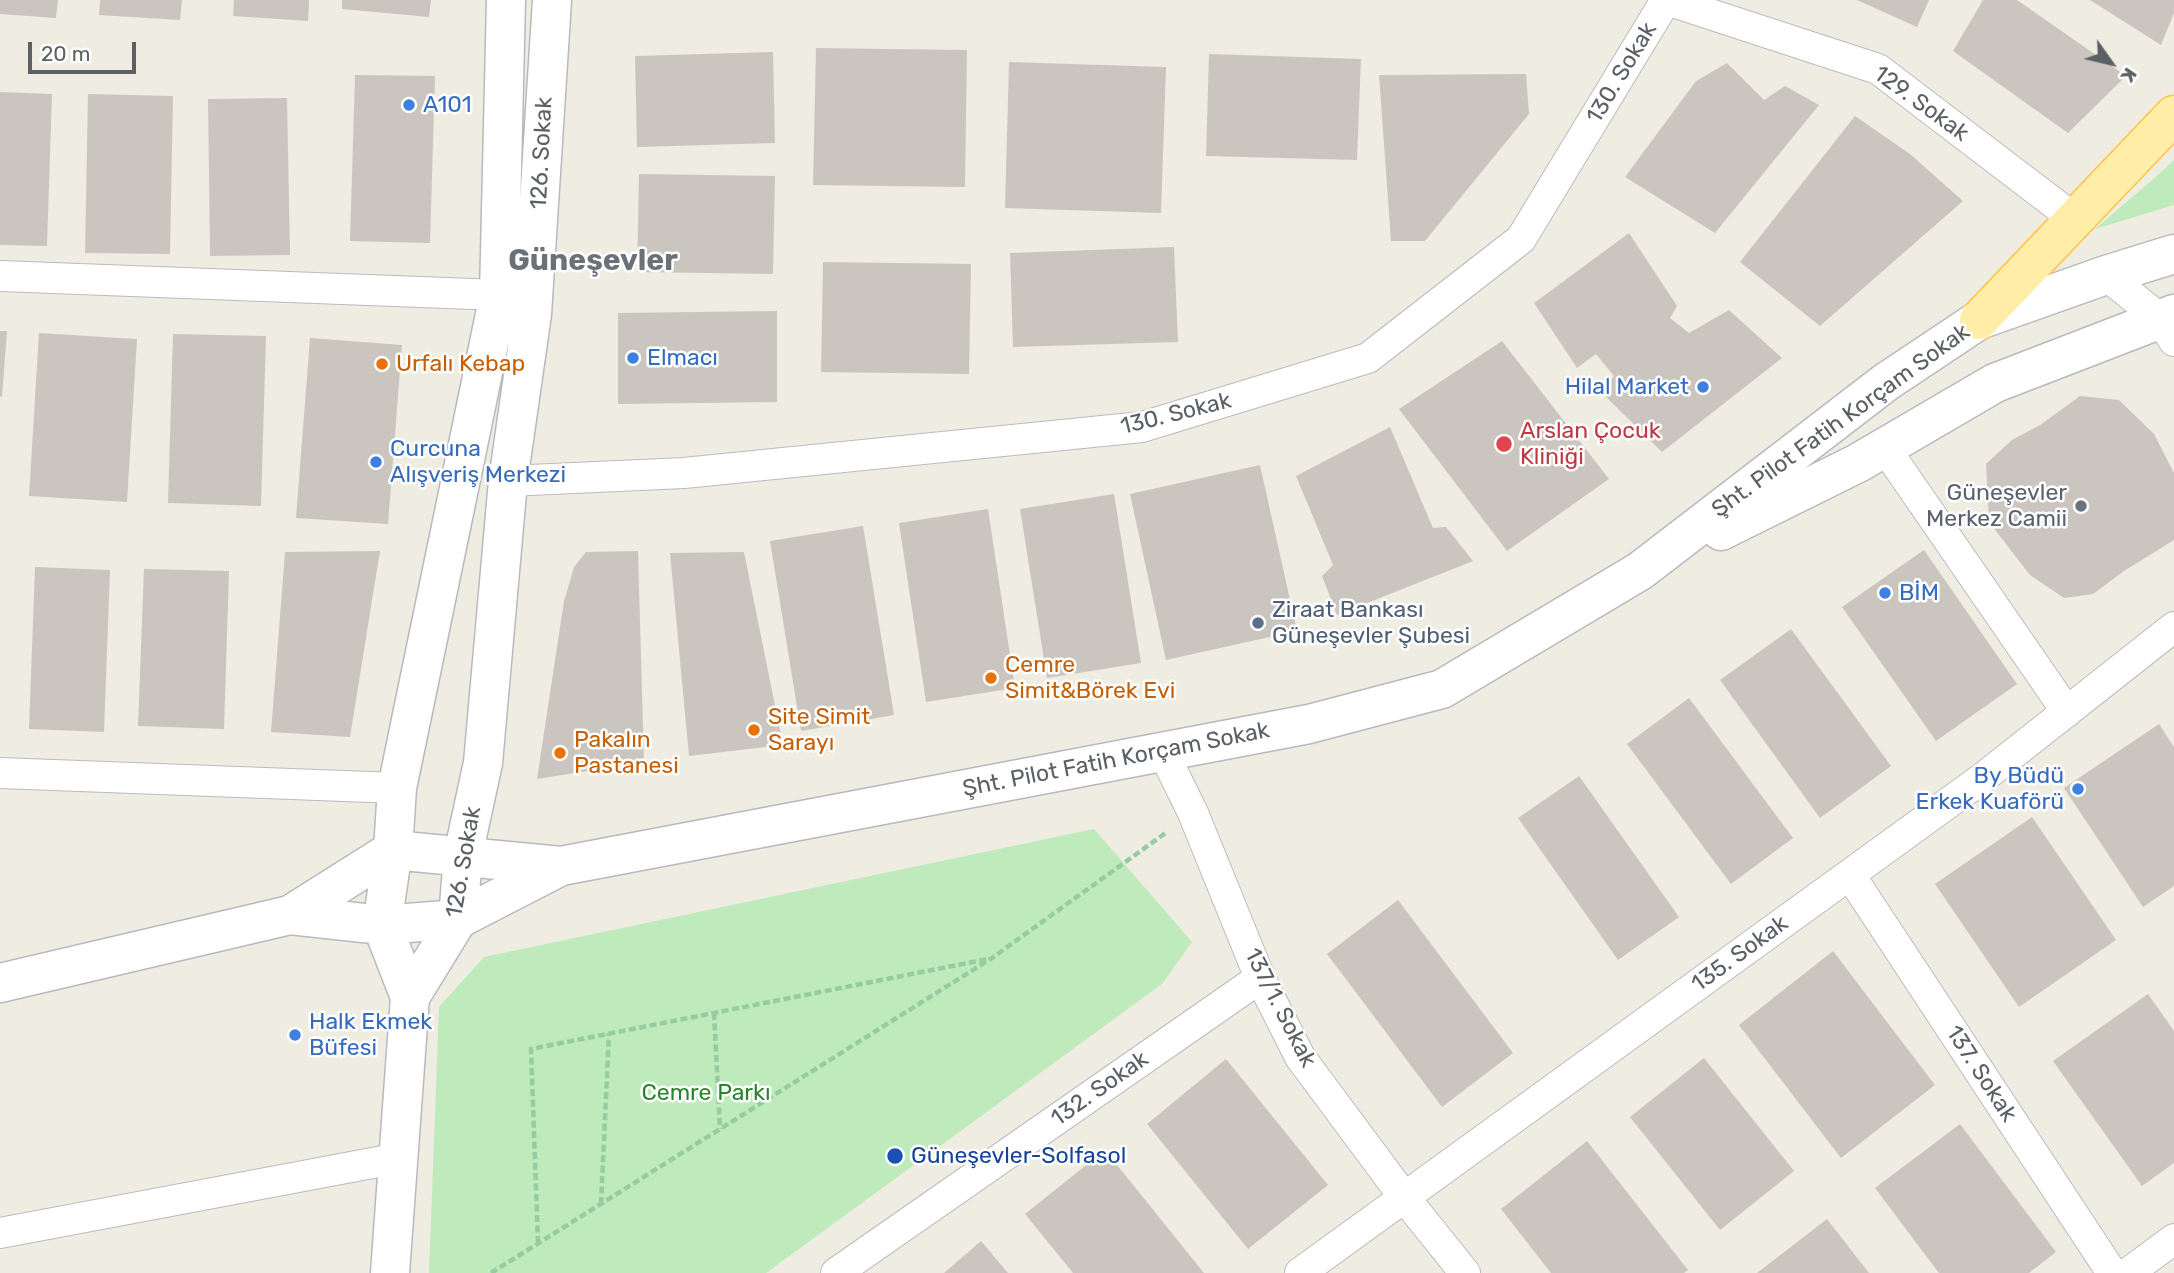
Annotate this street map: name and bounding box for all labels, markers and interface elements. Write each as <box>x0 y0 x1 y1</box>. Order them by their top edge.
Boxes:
street label: 130. Sokak <box>1581 17 1663 129</box>
scale bar <box>32 28 140 72</box>
north arrow <box>2076 28 2146 98</box>
text: 20 m <box>41 41 90 66</box>
street label: 129. Sokak <box>1868 60 1974 148</box>
text: K <box>2116 63 2142 87</box>
place label: A101 <box>423 91 472 119</box>
street label: 126. Sokak <box>525 96 559 210</box>
marker: A101 <box>401 97 417 113</box>
district label: Güneşevler <box>508 243 678 279</box>
street label: Şht. Pilot Fatih Korçam Sokak <box>1707 318 1975 524</box>
place label: Elmacı <box>647 344 718 372</box>
place label: Urfalı Kebap <box>396 350 525 378</box>
marker: Elmacı <box>625 350 641 366</box>
marker: Urfalı Kebap <box>374 356 390 372</box>
place label: Hilal Market <box>1565 373 1689 401</box>
marker: Hilal Market <box>1695 379 1711 395</box>
street label: 130. Sokak <box>1118 387 1234 441</box>
place label: Arslan Çocuk Kliniği <box>1520 417 1661 471</box>
marker: Arslan Çocuk Kliniği <box>1494 434 1514 454</box>
place label: Curcuna Alışveriş Merkezi <box>390 435 566 489</box>
marker: Curcuna Alışveriş Merkezi <box>368 454 384 470</box>
place label: Güneşevler Merkez Camii <box>1926 479 2067 533</box>
marker: Güneşevler Merkez Camii <box>2073 498 2089 514</box>
place label: BİM <box>1899 579 1939 607</box>
marker: BİM <box>1877 585 1893 601</box>
place label: Ziraat Bankası Güneşevler Şubesi <box>1272 596 1470 650</box>
marker: Ziraat Bankası Güneşevler Şubesi <box>1250 615 1266 631</box>
place label: Cemre Simit&Börek Evi <box>1005 651 1175 705</box>
marker: Cemre Simit&Börek Evi <box>983 670 999 686</box>
place label: Site Simit Sarayı <box>768 703 870 757</box>
street label: Şht. Pilot Fatih Korçam Sokak <box>960 717 1272 803</box>
marker: Site Simit Sarayı <box>746 722 762 738</box>
place label: Pakalın Pastanesi <box>574 726 679 780</box>
marker: Pakalın Pastanesi <box>552 745 568 761</box>
place label: By Büdü Erkek Kuaförü <box>1915 762 2064 816</box>
marker: By Büdü Erkek Kuaförü <box>2070 781 2086 797</box>
street label: 126. Sokak <box>441 804 487 920</box>
street label: 135. Sokak <box>1686 910 1794 998</box>
street label: 137/1. Sokak <box>1238 944 1322 1072</box>
place label: Halk Ekmek Büfesi <box>309 1008 432 1062</box>
street label: 137. Sokak <box>1940 1021 2022 1127</box>
marker: Halk Ekmek Büfesi <box>287 1027 303 1043</box>
street label: 132. Sokak <box>1046 1045 1154 1133</box>
park label: Cemre Parkı <box>641 1079 771 1107</box>
place label: Güneşevler-Solfasol <box>911 1142 1126 1170</box>
marker: Güneşevler-Solfasol <box>885 1146 905 1166</box>

